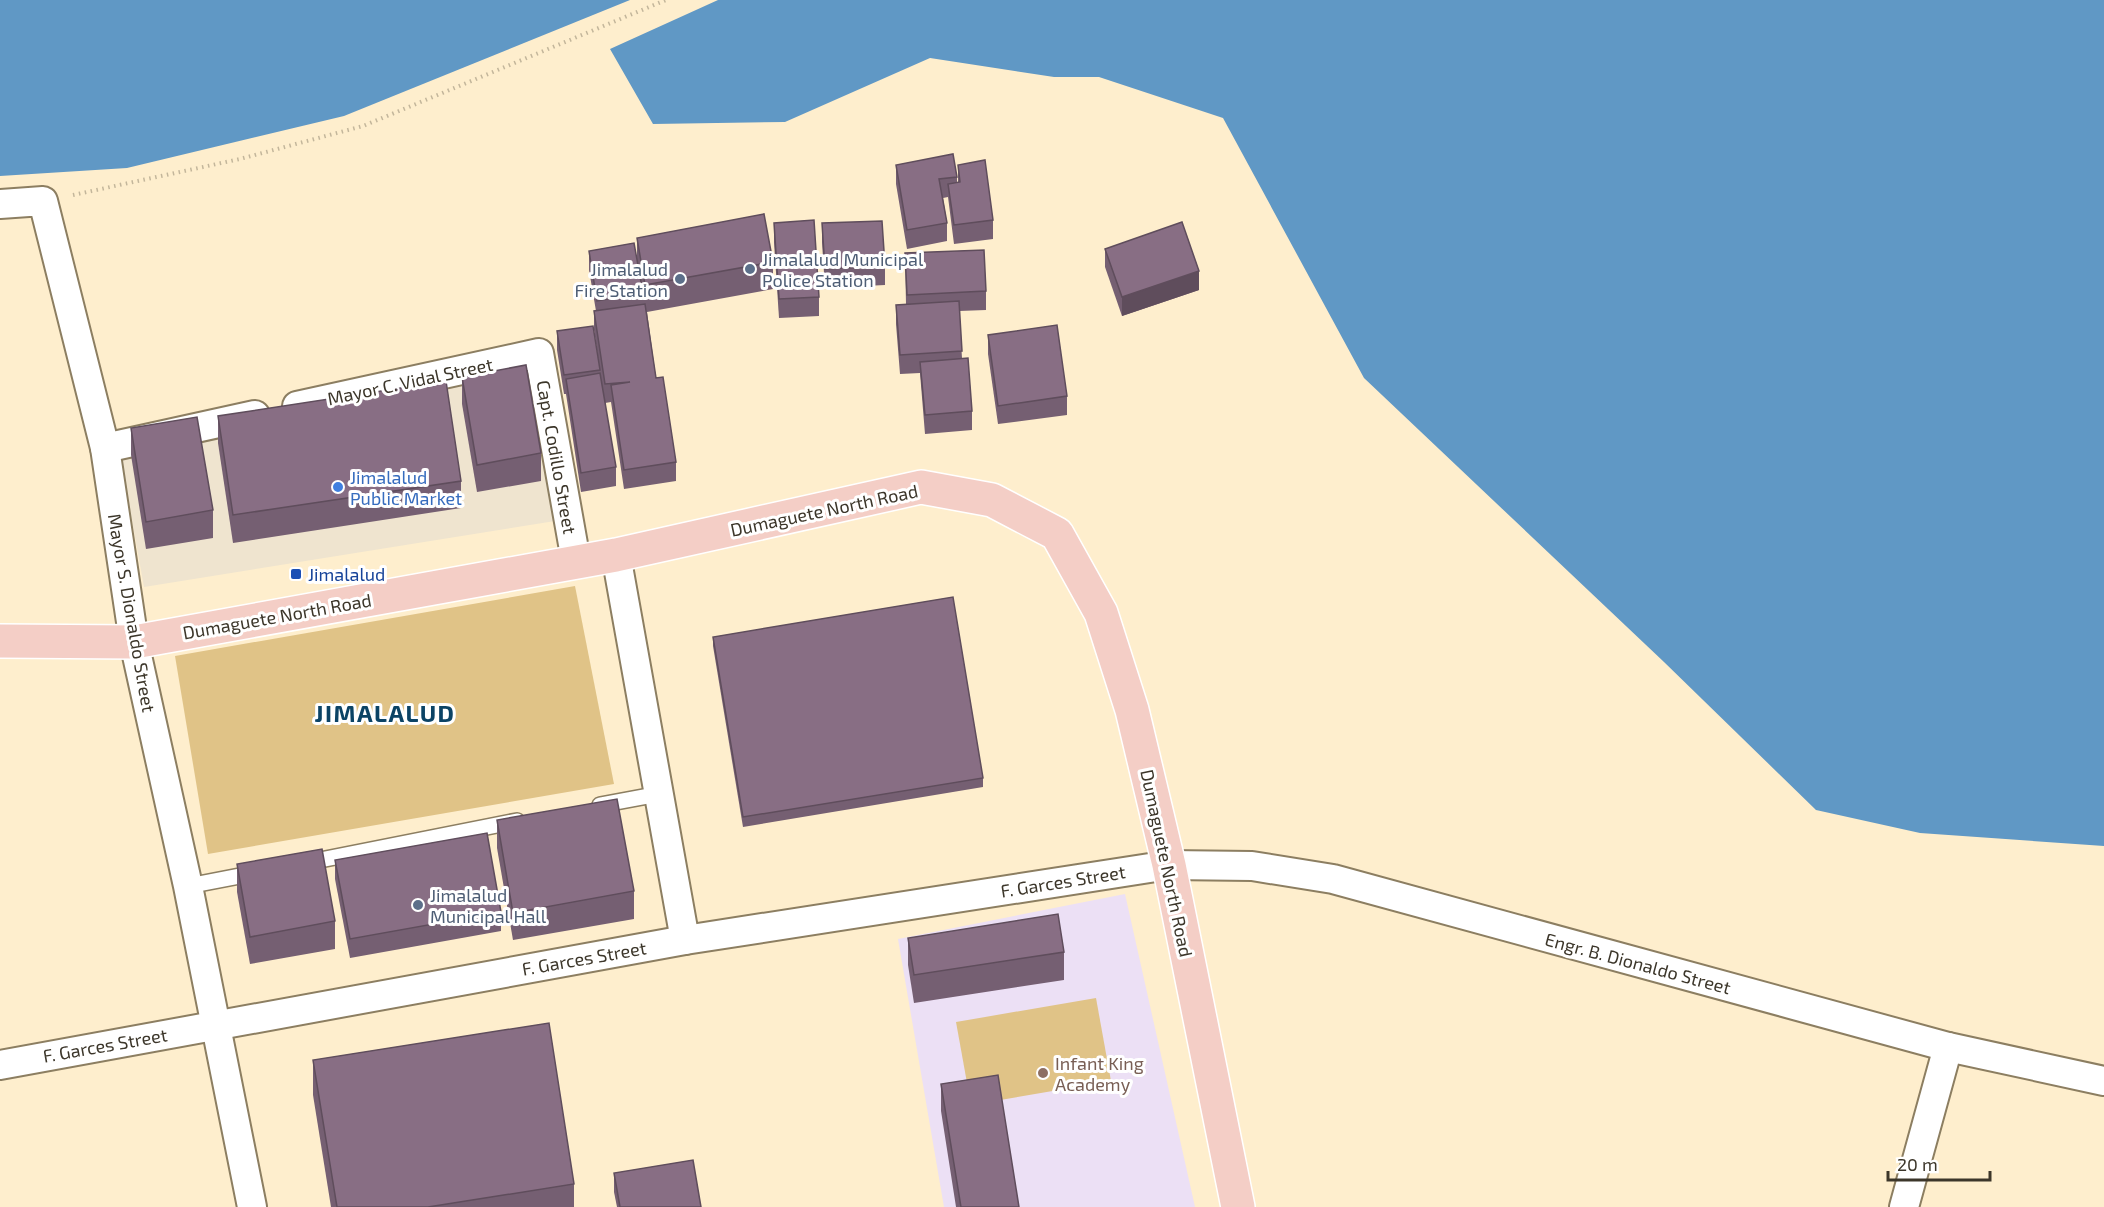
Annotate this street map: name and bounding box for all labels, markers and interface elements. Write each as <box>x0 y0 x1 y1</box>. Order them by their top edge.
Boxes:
place label: Jimalalud Municipal Police Station <box>762 248 924 291</box>
place label: Jimalalud Fire Station <box>574 258 668 301</box>
marker: Jimalalud Municipal Police Station <box>743 262 757 276</box>
marker: Jimalalud Fire Station <box>673 272 687 286</box>
street label: Mayor C. Vidal Street <box>325 353 495 409</box>
street label: Capt. Codillo Street <box>533 378 581 536</box>
place label: Jimalalud Public Market <box>350 466 462 509</box>
street label: Dumaguete North Road <box>728 479 920 541</box>
marker: Jimalalud Public Market <box>331 480 345 494</box>
street label: Mayor S. Dionaldo Street <box>104 512 160 714</box>
place label: Jimalalud <box>308 563 385 585</box>
marker: Jimalalud <box>289 567 303 581</box>
street label: Dumaguete North Road <box>181 589 373 643</box>
district label: JIMALALUD <box>314 698 456 727</box>
street label: Dumaguete North Road <box>1136 767 1198 959</box>
street label: F. Garces Street <box>999 860 1127 902</box>
place label: Jimalalud Municipal Hall <box>430 884 547 927</box>
marker: Jimalalud Municipal Hall <box>411 898 425 912</box>
street label: Engr. B. Dionaldo Street <box>1543 928 1733 998</box>
street label: F. Garces Street <box>520 936 648 980</box>
street label: F. Garces Street <box>41 1023 169 1067</box>
place label: Infant King Academy <box>1055 1052 1144 1095</box>
marker: Infant King Academy <box>1036 1066 1050 1080</box>
scale bar <box>1888 1144 1990 1182</box>
text: 20 m <box>1897 1153 1938 1175</box>

